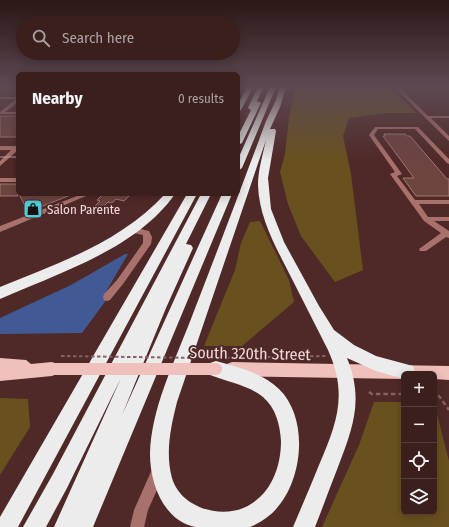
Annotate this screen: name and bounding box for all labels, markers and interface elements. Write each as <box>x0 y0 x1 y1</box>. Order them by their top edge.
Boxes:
search box <box>16 16 240 60</box>
icon: search <box>30 27 52 49</box>
text: Search here <box>62 29 134 47</box>
text: Nearby <box>32 88 83 109</box>
text: 0 results <box>178 91 224 106</box>
shop icon: Salon Parente <box>22 198 44 220</box>
place label: Salon Parente <box>47 202 120 217</box>
street label: South 320th Street <box>189 343 312 364</box>
map controls <box>401 371 437 515</box>
button: + <box>401 371 437 407</box>
button: − <box>401 407 437 443</box>
button: locate <box>401 443 437 479</box>
button: layers <box>401 479 437 515</box>

